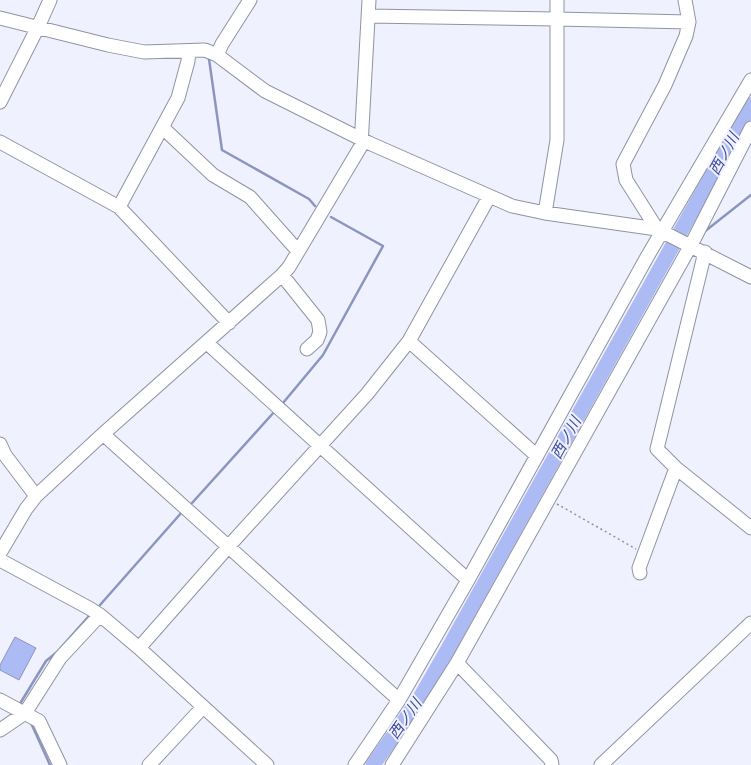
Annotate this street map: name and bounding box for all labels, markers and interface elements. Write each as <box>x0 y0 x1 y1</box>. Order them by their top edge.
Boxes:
water label: 西ノ川 <box>704 128 743 178</box>
water label: 西ノ川 <box>546 412 585 462</box>
water label: 西ノ川 <box>384 693 426 742</box>

